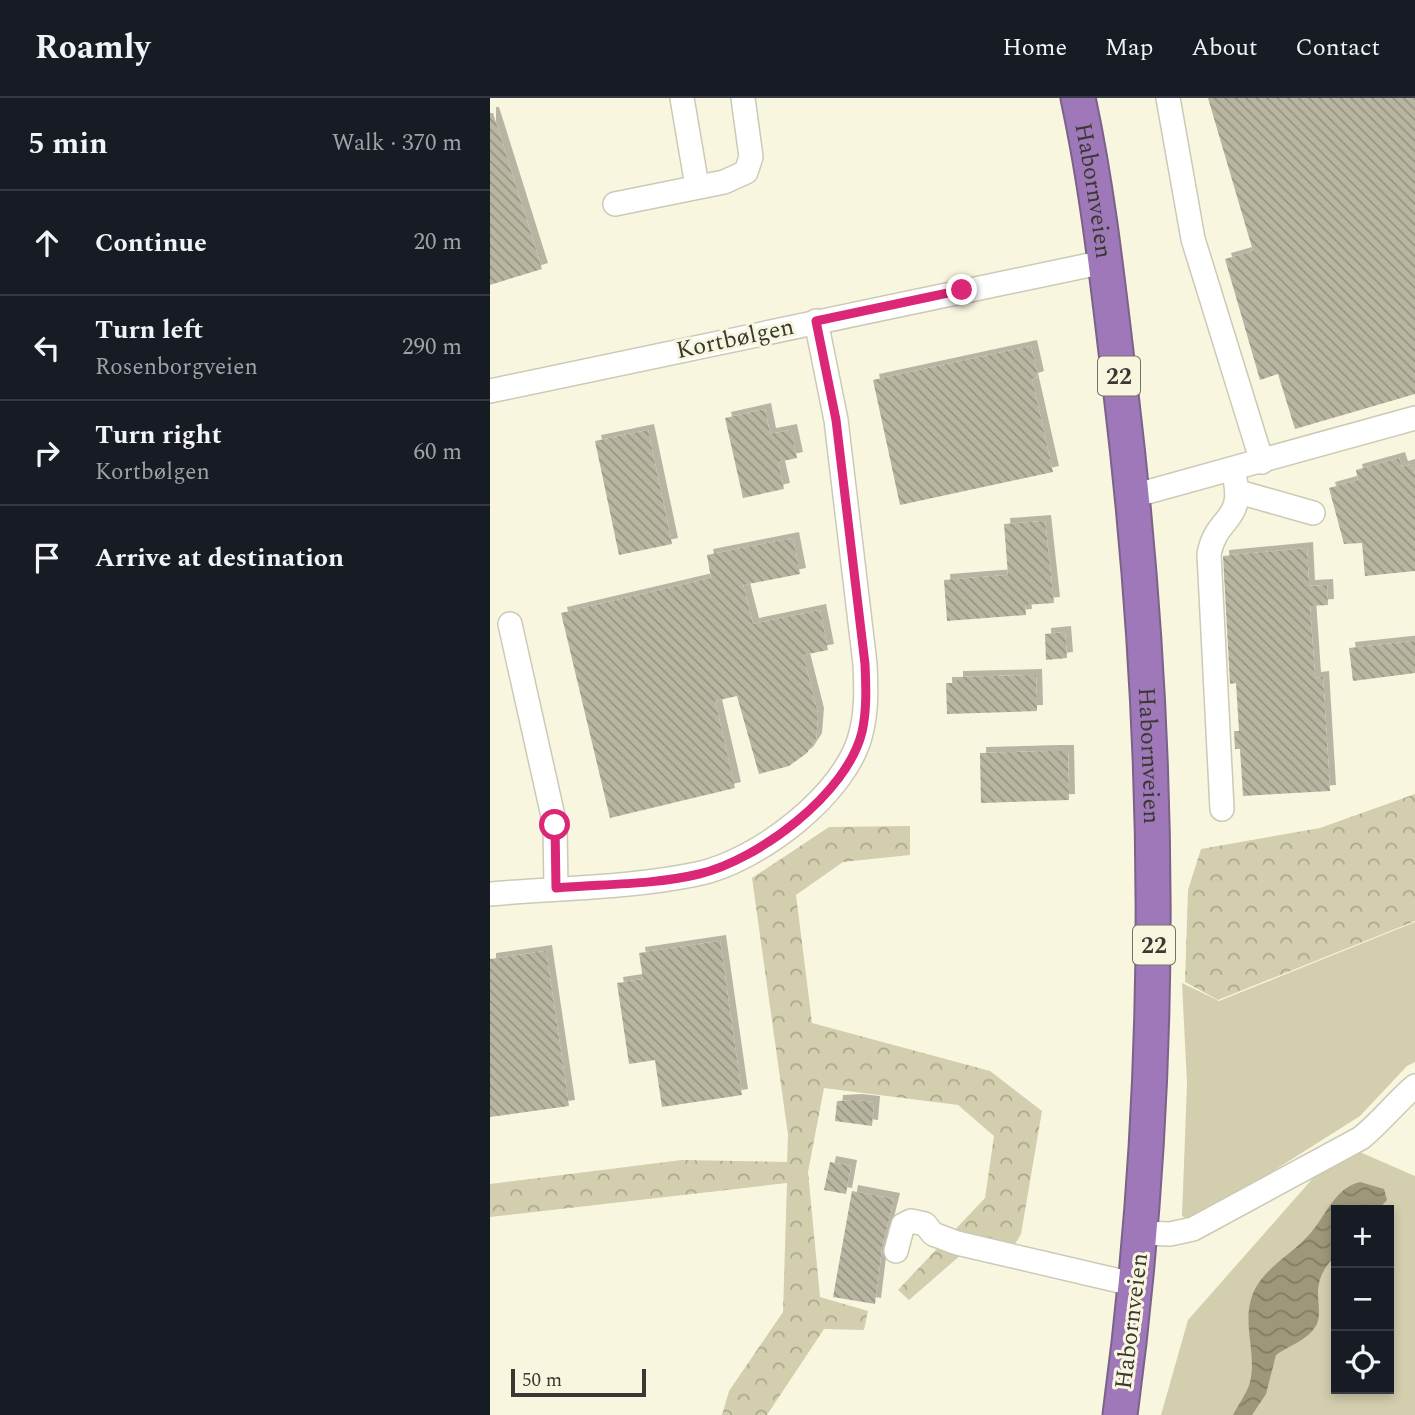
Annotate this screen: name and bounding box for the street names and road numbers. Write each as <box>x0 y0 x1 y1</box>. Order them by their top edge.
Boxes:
street label: Habornveien <box>1065 120 1121 261</box>
street label: Kortbølgen <box>673 309 798 369</box>
road number: 22 <box>1098 356 1140 396</box>
street label: Habornveien <box>1128 686 1169 825</box>
road number: 22 <box>1133 926 1175 964</box>
street label: Habornveien <box>1106 1251 1158 1391</box>

